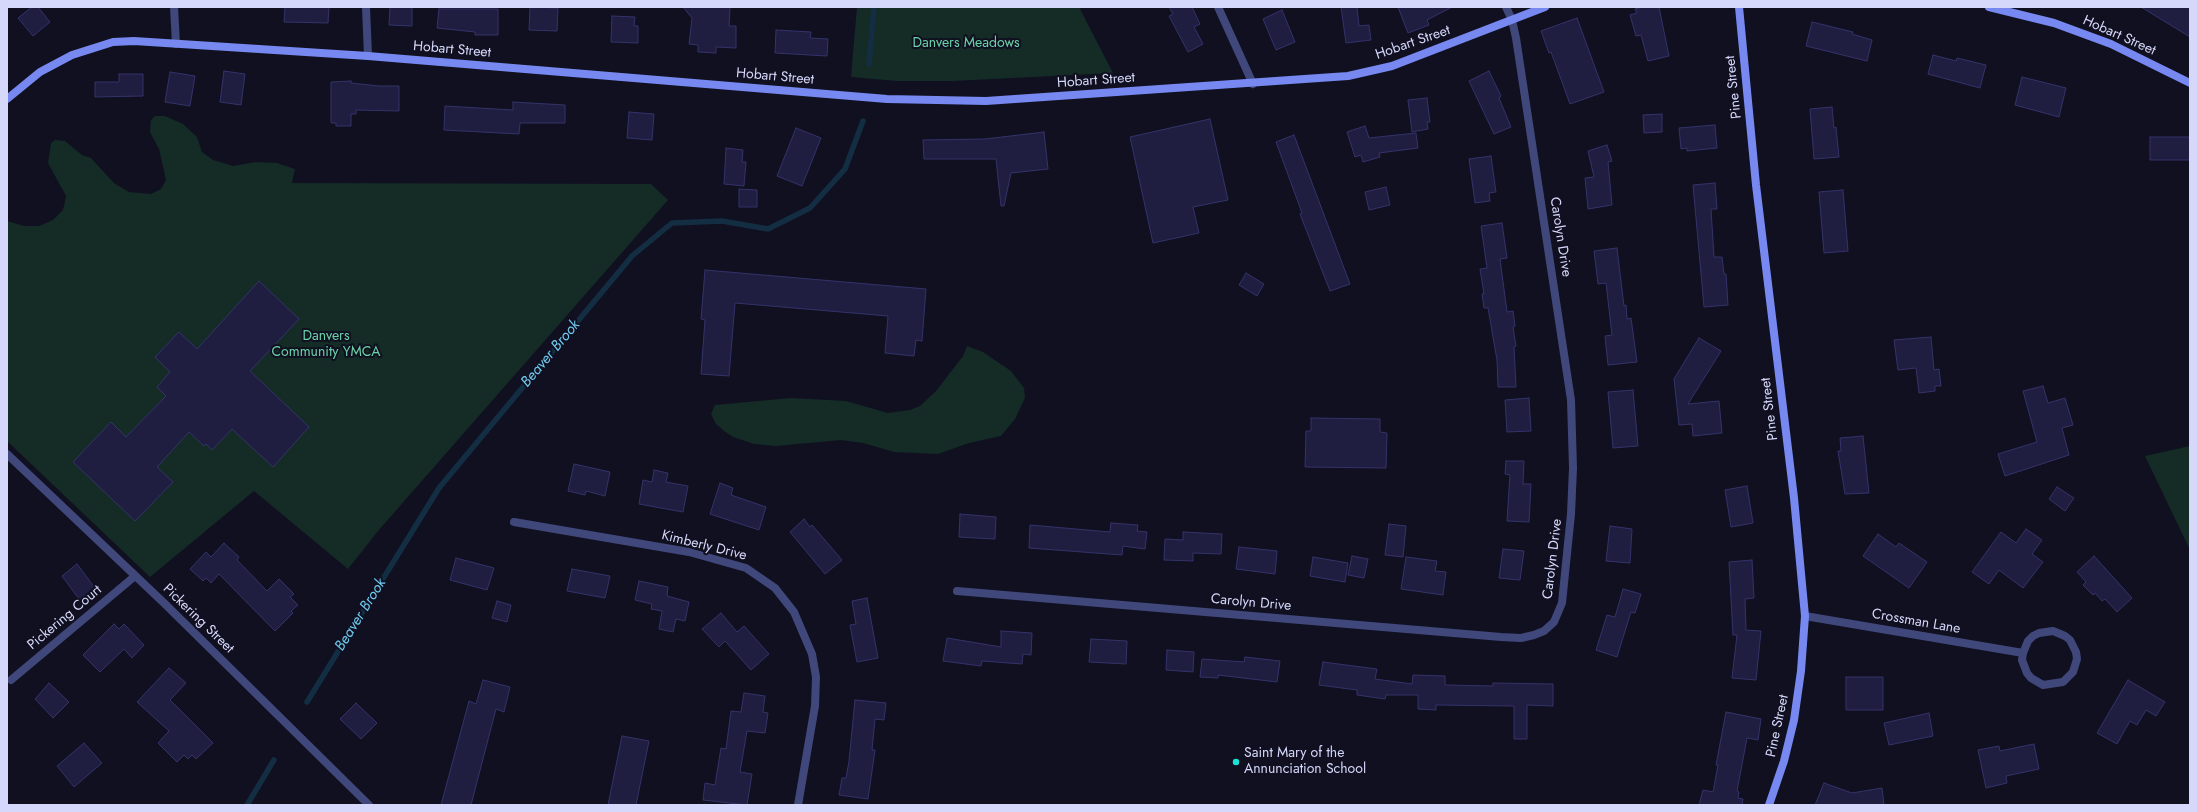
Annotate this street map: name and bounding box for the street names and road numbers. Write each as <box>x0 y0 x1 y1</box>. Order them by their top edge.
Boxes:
street label: Hobart Street <box>2080 12 2158 60</box>
street label: Hobart Street <box>1373 22 1453 64</box>
street label: Hobart Street <box>412 38 492 62</box>
street label: Pine Street <box>1722 55 1746 119</box>
street label: Hobart Street <box>735 65 815 89</box>
street label: Hobart Street <box>1056 70 1136 92</box>
street label: Carolyn Drive <box>1545 196 1575 278</box>
street label: Pine Street <box>1758 376 1782 442</box>
street label: Carolyn Drive <box>1540 518 1566 600</box>
street label: Kimberly Drive <box>660 527 748 565</box>
street label: Pickering Street <box>159 581 237 657</box>
street label: Pickering Court <box>24 582 106 654</box>
street label: Carolyn Drive <box>1210 591 1292 615</box>
street label: Crossman Lane <box>1870 606 1962 638</box>
street label: Pine Street <box>1763 693 1793 759</box>

